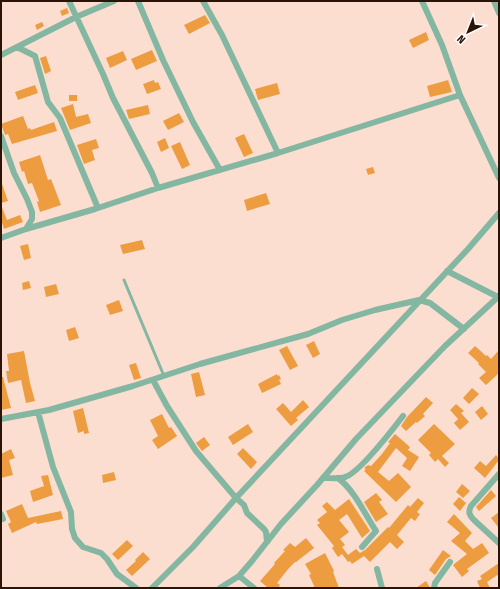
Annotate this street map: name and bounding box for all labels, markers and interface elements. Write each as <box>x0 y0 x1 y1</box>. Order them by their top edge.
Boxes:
north arrow <box>448 12 488 52</box>
text: N <box>455 32 468 46</box>

